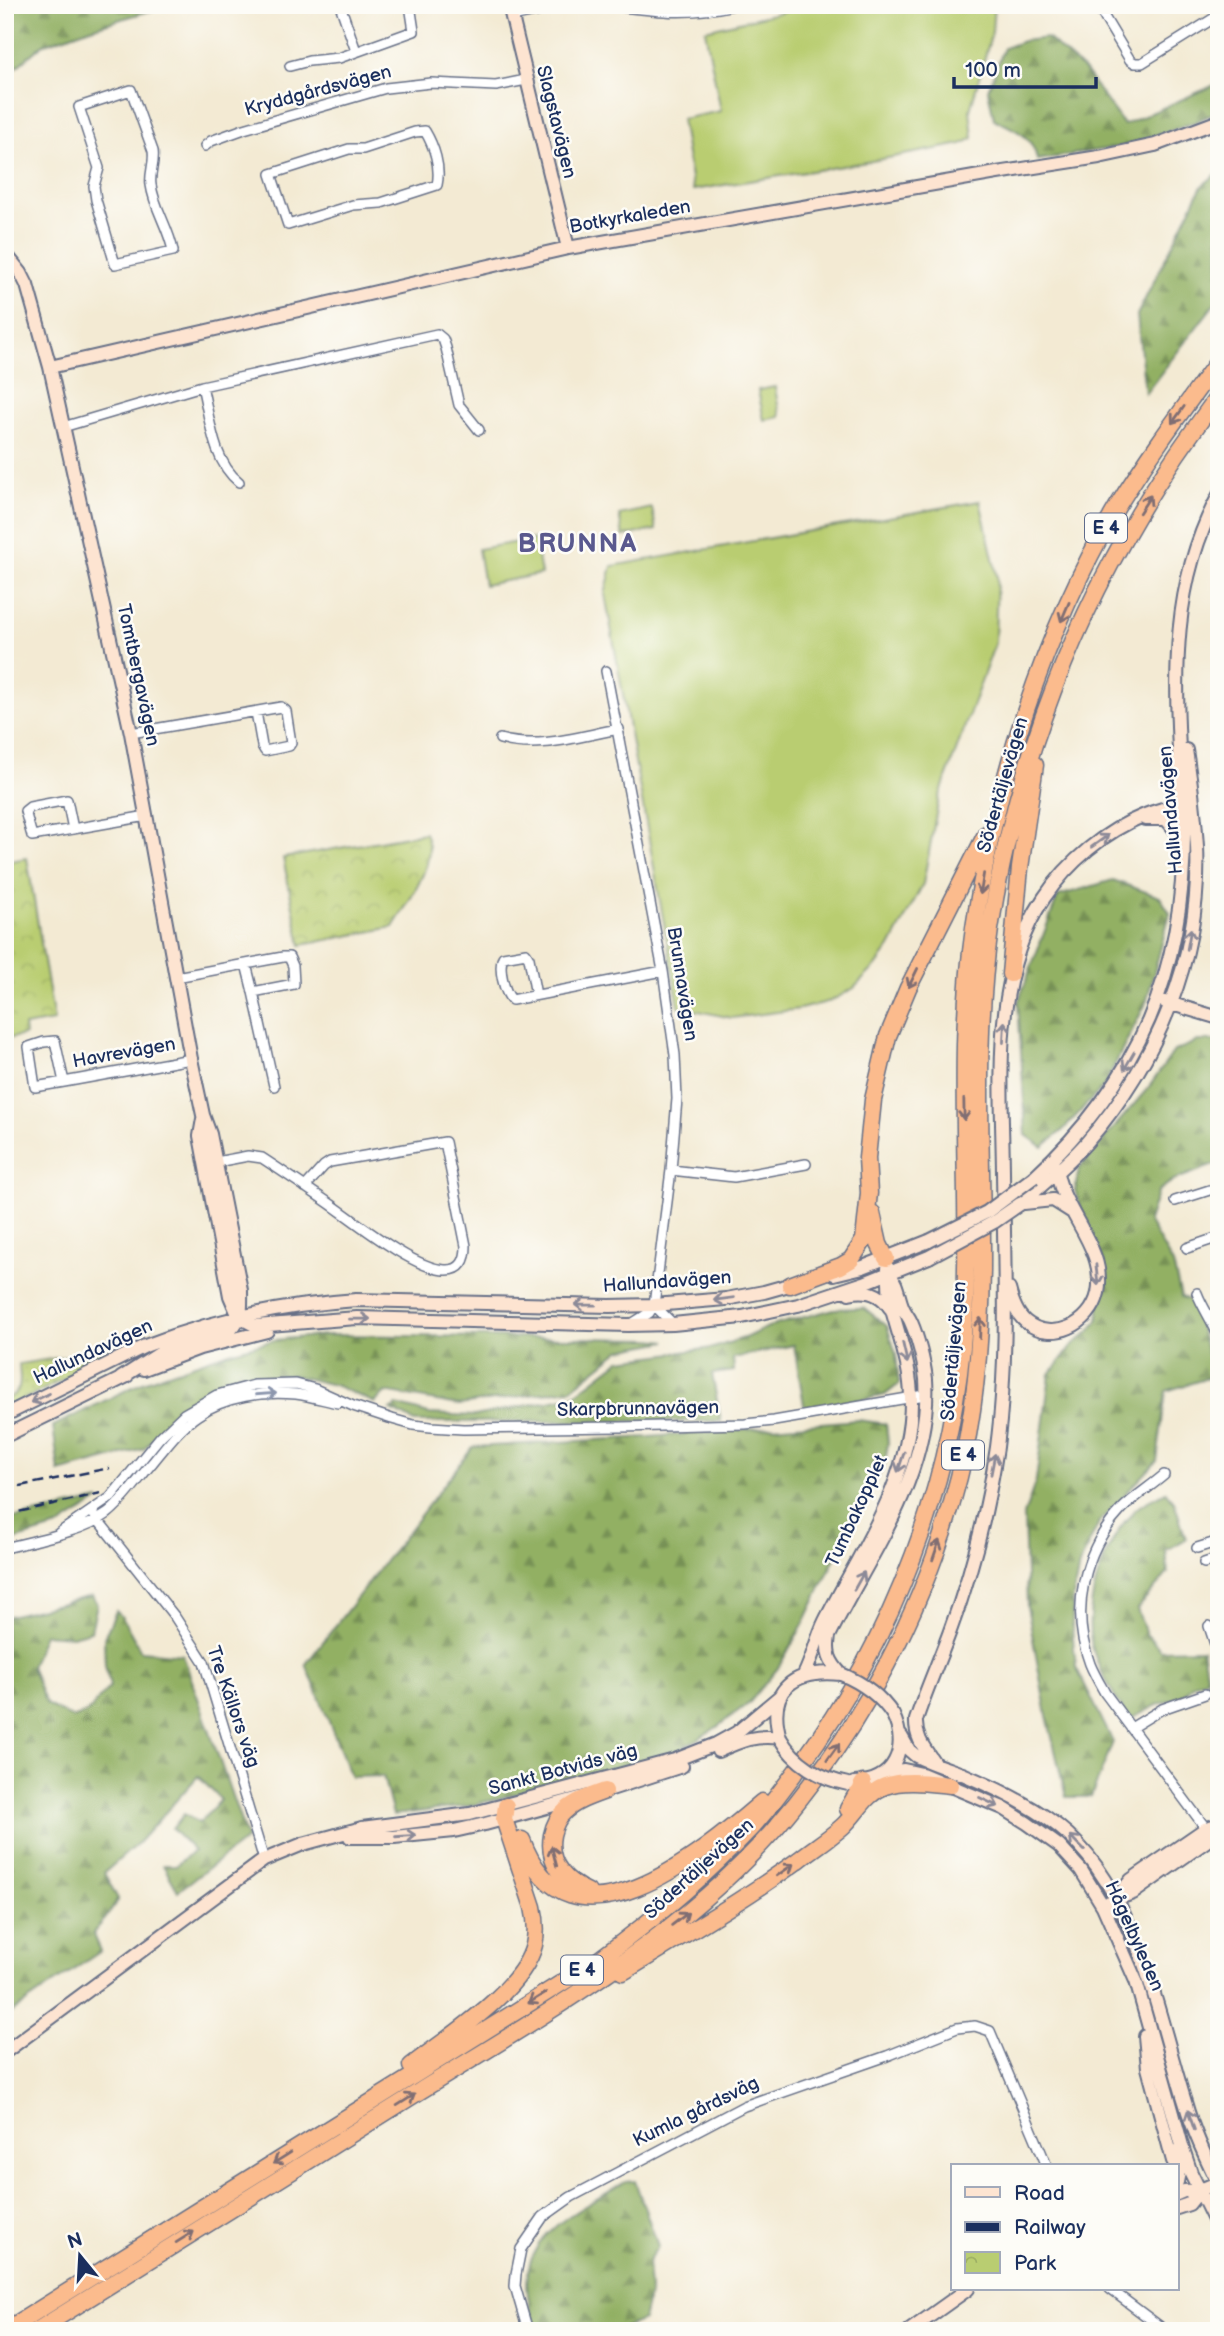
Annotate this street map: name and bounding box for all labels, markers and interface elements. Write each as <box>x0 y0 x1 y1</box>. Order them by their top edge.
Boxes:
scale bar <box>954 46 1096 90</box>
text: 100 m <box>965 58 1021 83</box>
street label: Kryddgårdsvägen <box>242 60 394 122</box>
street label: Slagstavägen <box>531 63 581 181</box>
street label: Botkyrkaleden <box>568 195 692 239</box>
one-way arrow <box>1171 405 1186 424</box>
one-way arrow <box>1139 494 1153 514</box>
road number: E 4 <box>1085 514 1127 542</box>
district label: BRUNNA <box>518 529 638 560</box>
one-way arrow <box>1058 600 1071 622</box>
street label: Tomtbergavägen <box>112 602 164 748</box>
street label: Södertäljevägen <box>973 715 1033 855</box>
street label: Hallundavägen <box>1154 745 1188 875</box>
one-way arrow <box>1090 834 1109 848</box>
one-way arrow <box>975 872 988 895</box>
street label: Brunnavägen <box>662 925 702 1043</box>
one-way arrow <box>1183 928 1196 951</box>
one-way arrow <box>905 967 919 988</box>
one-way arrow <box>998 1021 1011 1044</box>
street label: Havrevägen <box>71 1033 177 1073</box>
one-way arrow <box>1122 1050 1136 1070</box>
one-way arrow <box>957 1098 970 1121</box>
one-way arrow <box>1091 1263 1104 1286</box>
street label: Hallundavägen <box>602 1266 732 1298</box>
street label: Södertäljevägen <box>936 1280 972 1422</box>
one-way arrow <box>713 1293 736 1306</box>
one-way arrow <box>574 1299 597 1312</box>
one-way arrow <box>348 1312 371 1326</box>
street label: Hallundavägen <box>30 1314 156 1390</box>
one-way arrow <box>973 1316 986 1339</box>
one-way arrow <box>898 1341 912 1364</box>
one-way arrow <box>254 1387 276 1400</box>
one-way arrow <box>30 1392 51 1405</box>
street label: Skarpbrunnavägen <box>557 1396 719 1422</box>
road number: E 4 <box>942 1440 984 1470</box>
street label: Tumbakopplet <box>821 1451 893 1571</box>
one-way arrow <box>894 1451 906 1473</box>
one-way arrow <box>987 1453 1001 1476</box>
one-way arrow <box>930 1539 943 1561</box>
one-way arrow <box>853 1571 866 1592</box>
street label: Tre Källors väg <box>201 1643 265 1771</box>
street label: Sankt Botvids väg <box>486 1739 640 1801</box>
one-way arrow <box>826 1743 840 1762</box>
one-way arrow <box>978 1796 999 1809</box>
street label: Södertäljevägen <box>639 1814 759 1924</box>
one-way arrow <box>394 1829 416 1842</box>
one-way arrow <box>1068 1834 1085 1851</box>
one-way arrow <box>547 1845 560 1867</box>
one-way arrow <box>775 1862 794 1877</box>
street label: Hågelbyleden <box>1099 1877 1169 1995</box>
one-way arrow <box>670 1911 689 1926</box>
road number: E 4 <box>561 1956 603 1984</box>
one-way arrow <box>528 1991 548 2005</box>
street label: Kumla gårdsväg <box>629 2072 763 2152</box>
one-way arrow <box>396 2092 416 2106</box>
one-way arrow <box>1184 2110 1196 2132</box>
one-way arrow <box>273 2150 292 2165</box>
legend <box>951 2164 1178 2290</box>
text: Road <box>1014 2181 1065 2206</box>
text: Railway <box>1014 2215 1086 2240</box>
north arrow <box>46 2220 116 2290</box>
text: N <box>65 2228 86 2254</box>
one-way arrow <box>175 2230 195 2244</box>
text: Park <box>1014 2251 1057 2276</box>

